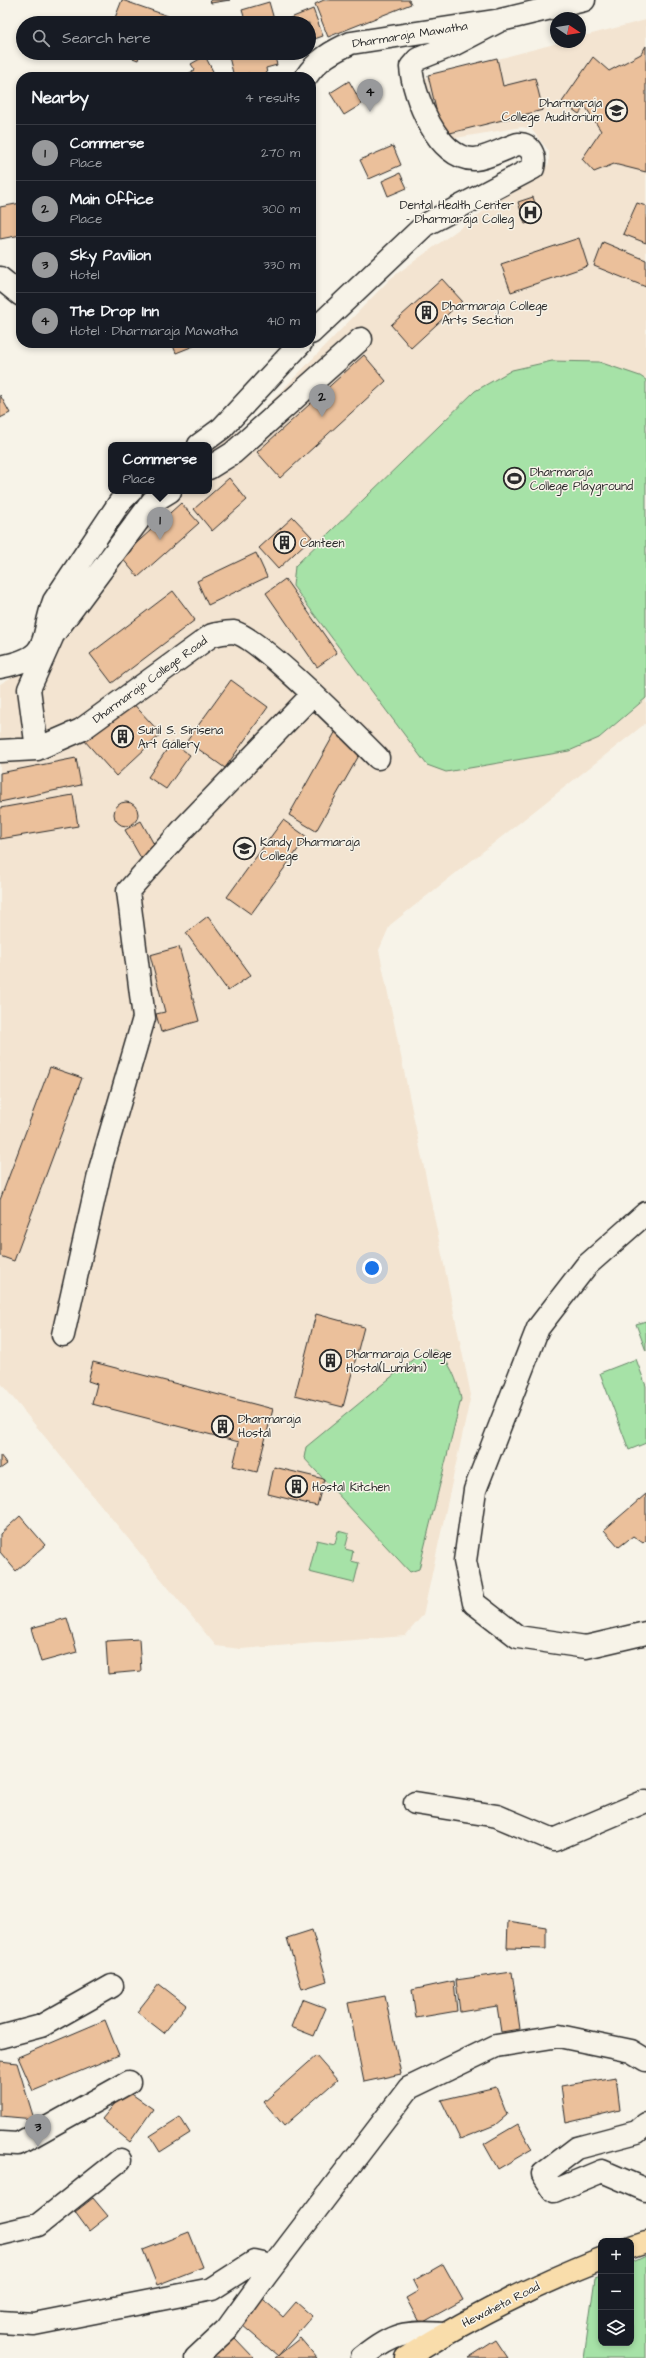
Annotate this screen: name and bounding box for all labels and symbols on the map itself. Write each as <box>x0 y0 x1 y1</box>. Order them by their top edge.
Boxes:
north arrow <box>550 12 586 48</box>
street label: Dharmaraja Mawatha <box>351 17 469 53</box>
pin: 4 <box>357 79 383 112</box>
place label: Dharmaraja College Auditorium <box>502 95 603 127</box>
school or university icon: Dharmaraja College Auditorium <box>604 97 630 123</box>
place label: Dental Health Center - Dharmaraja Colleg <box>400 197 514 229</box>
hospital icon: Dental Health Center - Dharmaraja Colleg <box>517 199 543 225</box>
place label: Dharmaraja College Arts Section <box>442 298 548 329</box>
building icon: Dharmaraja College Arts Section <box>414 300 440 326</box>
pin: 2 <box>309 384 335 417</box>
place label: Dharmaraja College Playground <box>530 464 633 496</box>
sports icon: Dharmaraja College Playground <box>502 466 528 492</box>
pin: 1 <box>147 507 173 540</box>
building icon: Canteen <box>272 530 298 556</box>
place label: Canteen <box>300 535 344 552</box>
street label: Dharmaraja College Road <box>89 632 212 728</box>
place label: Sunil S. Sirisena Art Gallery <box>138 722 223 754</box>
building icon: Sunil S. Sirisena Art Gallery <box>109 724 135 750</box>
place label: Kandy Dharmaraja College <box>260 834 360 866</box>
school or university icon: Kandy Dharmaraja College <box>231 836 257 862</box>
your location <box>362 1258 382 1278</box>
place label: Dharmaraja College Hostal(Lumbini) <box>346 1346 452 1377</box>
building icon: Dharmaraja College Hostal(Lumbini) <box>317 1348 343 1374</box>
place label: Dharmaraja Hostal <box>238 1411 301 1442</box>
building icon: Dharmaraja Hostal <box>210 1413 236 1439</box>
building icon: Hostal Kitchen <box>283 1474 309 1500</box>
place label: Hostal Kitchen <box>312 1479 390 1496</box>
pin: 3 <box>25 2114 51 2147</box>
street label: Hewaheta Road <box>459 2278 543 2332</box>

